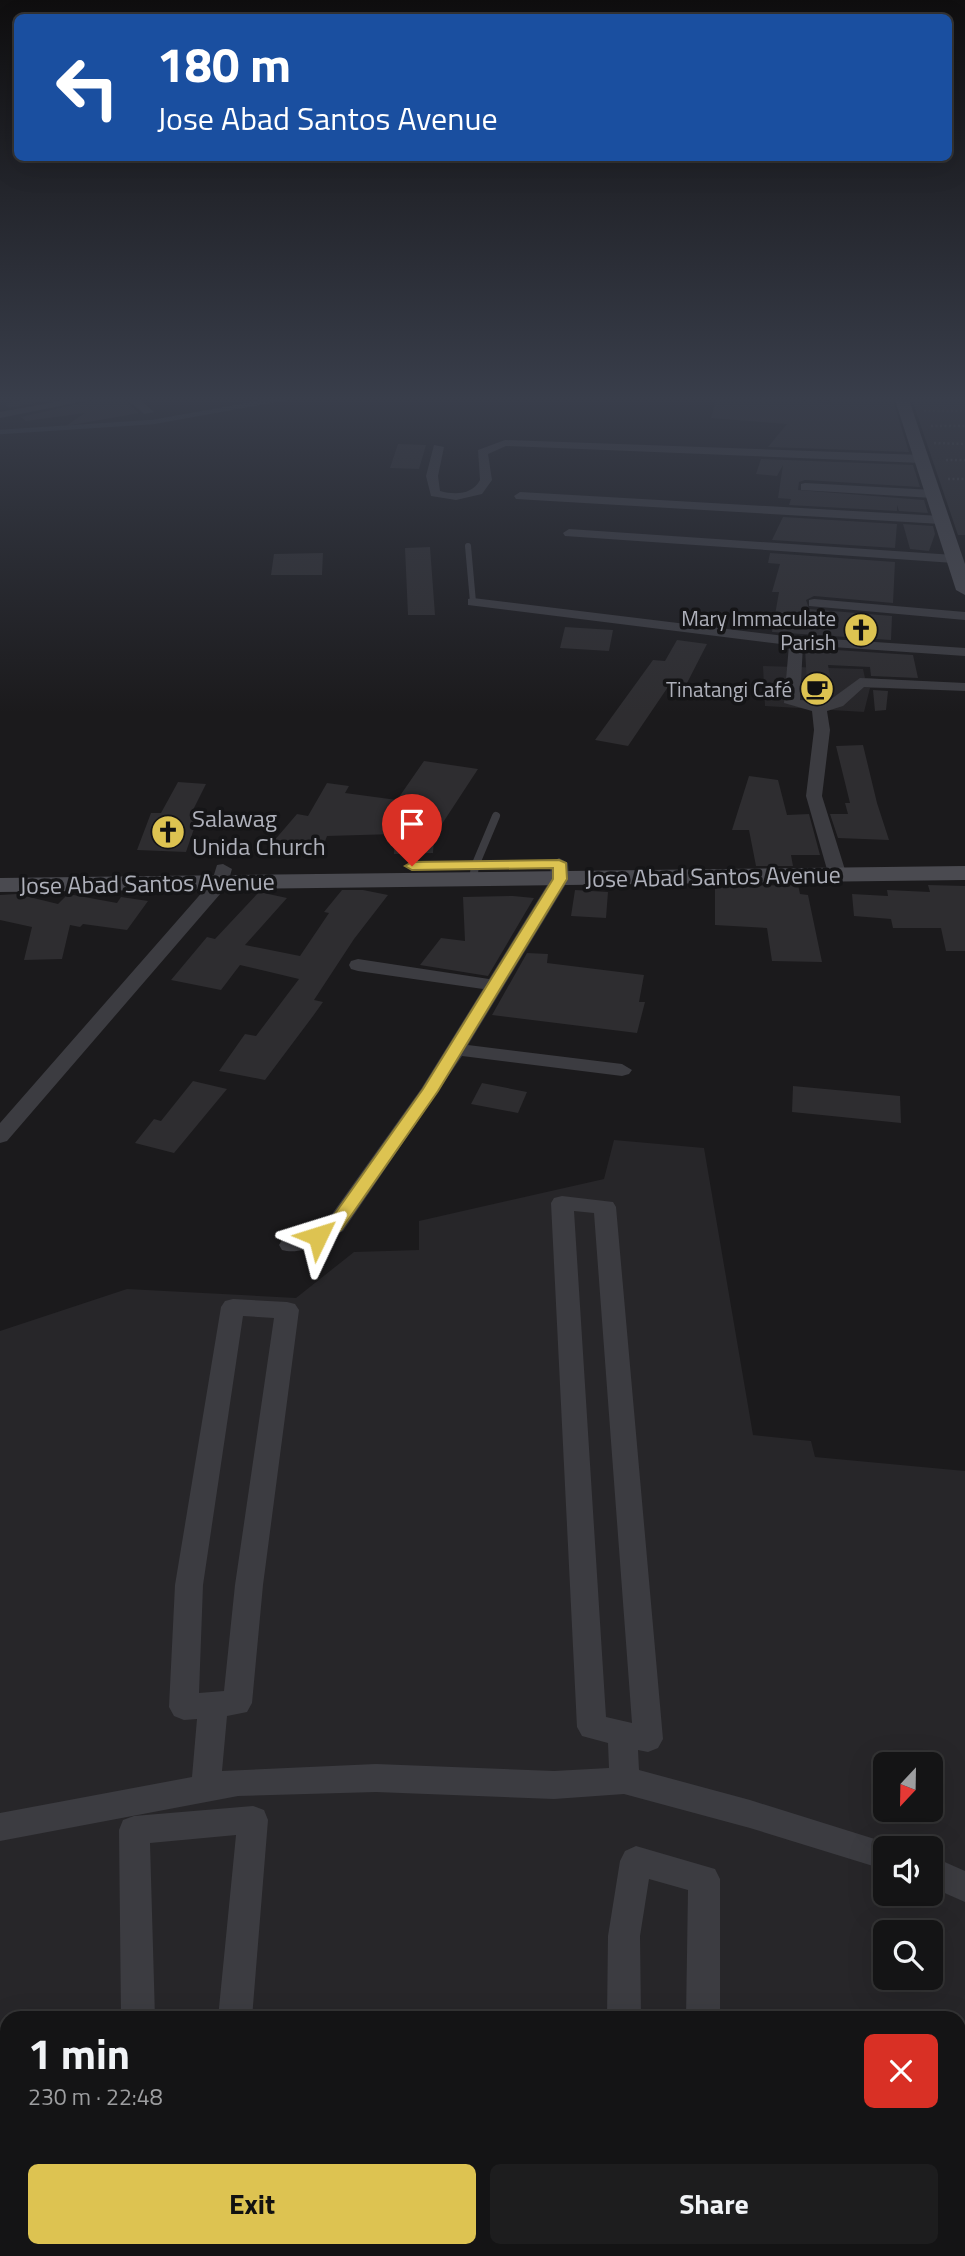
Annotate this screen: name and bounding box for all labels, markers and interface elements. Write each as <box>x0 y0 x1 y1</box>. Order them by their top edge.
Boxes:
text: 180 m <box>157 26 291 101</box>
icon: left <box>42 42 133 133</box>
text: Jose Abad Santos Avenue <box>157 94 498 142</box>
place label: Mary Immaculate Parish <box>681 602 836 658</box>
church icon: Mary Immaculate Parish <box>842 611 880 649</box>
cafe icon: Tinatangi Café <box>798 670 836 708</box>
place label: Tinatangi Café <box>666 673 792 705</box>
pin <box>382 794 442 866</box>
place label: Salawag Unida Church <box>192 800 326 864</box>
icon: arrive <box>393 805 431 843</box>
church icon: Salawag Unida Church <box>149 813 187 851</box>
street label: Jose Abad Santos Avenue <box>585 856 841 896</box>
street label: Jose Abad Santos Avenue <box>19 863 275 903</box>
position arrow <box>281 1199 355 1273</box>
north arrow <box>873 1752 943 1822</box>
map controls <box>873 1752 943 1990</box>
button: sound <box>873 1836 943 1906</box>
button: search <box>873 1920 943 1990</box>
text: 1 min <box>28 2021 130 2085</box>
button: close <box>864 2034 938 2108</box>
text: 230 m · 22:48 <box>28 2079 163 2114</box>
button: Exit <box>28 2164 476 2244</box>
button: Share <box>490 2164 938 2244</box>

